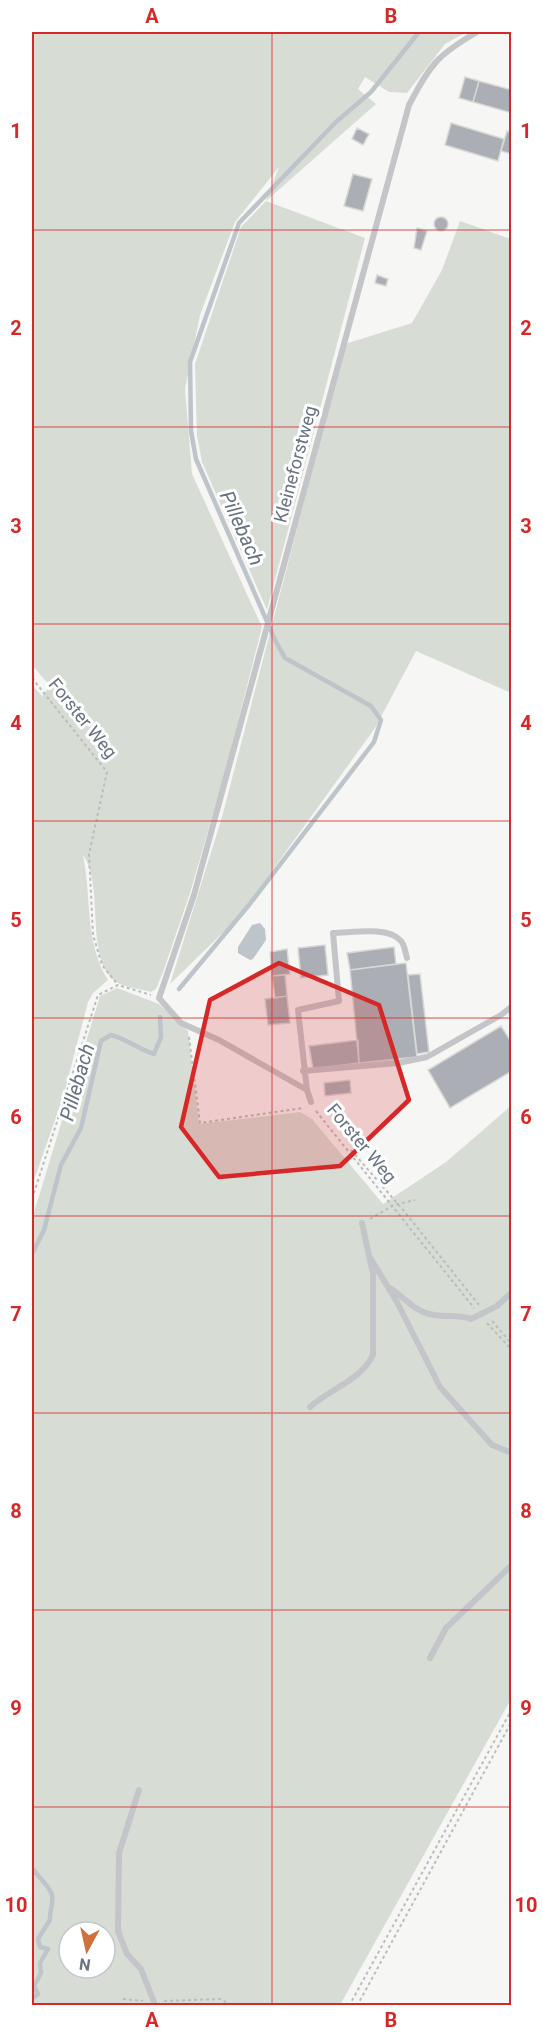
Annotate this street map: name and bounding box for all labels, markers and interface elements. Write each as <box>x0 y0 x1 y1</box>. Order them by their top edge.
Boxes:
text: A <box>145 4 159 28</box>
text: B <box>385 4 397 28</box>
text: 1 <box>10 119 22 143</box>
text: 1 <box>520 119 532 143</box>
text: 2 <box>10 316 22 340</box>
text: 2 <box>520 316 532 340</box>
street label: Kleineforstweg <box>269 403 321 525</box>
water label: Pillebach <box>215 487 269 569</box>
text: 3 <box>10 514 22 538</box>
text: 3 <box>520 514 532 538</box>
street label: Forster Weg <box>44 674 122 762</box>
text: 4 <box>10 711 22 735</box>
text: 4 <box>520 711 532 735</box>
text: 5 <box>10 908 22 932</box>
text: 5 <box>520 908 532 932</box>
water label: Pillebach <box>55 1041 99 1123</box>
street label: Forster Weg <box>323 1099 401 1187</box>
text: 6 <box>10 1105 22 1129</box>
text: 6 <box>520 1105 532 1129</box>
text: 7 <box>10 1302 22 1326</box>
text: 7 <box>520 1302 532 1326</box>
text: 8 <box>10 1499 22 1523</box>
text: 8 <box>520 1499 532 1523</box>
text: 9 <box>10 1696 22 1720</box>
text: 9 <box>520 1696 532 1720</box>
text: 10 <box>5 1893 27 1917</box>
text: 10 <box>515 1893 537 1917</box>
north arrow <box>57 1920 117 1980</box>
text: N <box>78 1954 92 1975</box>
text: A <box>145 2008 159 2032</box>
text: B <box>385 2008 397 2032</box>

